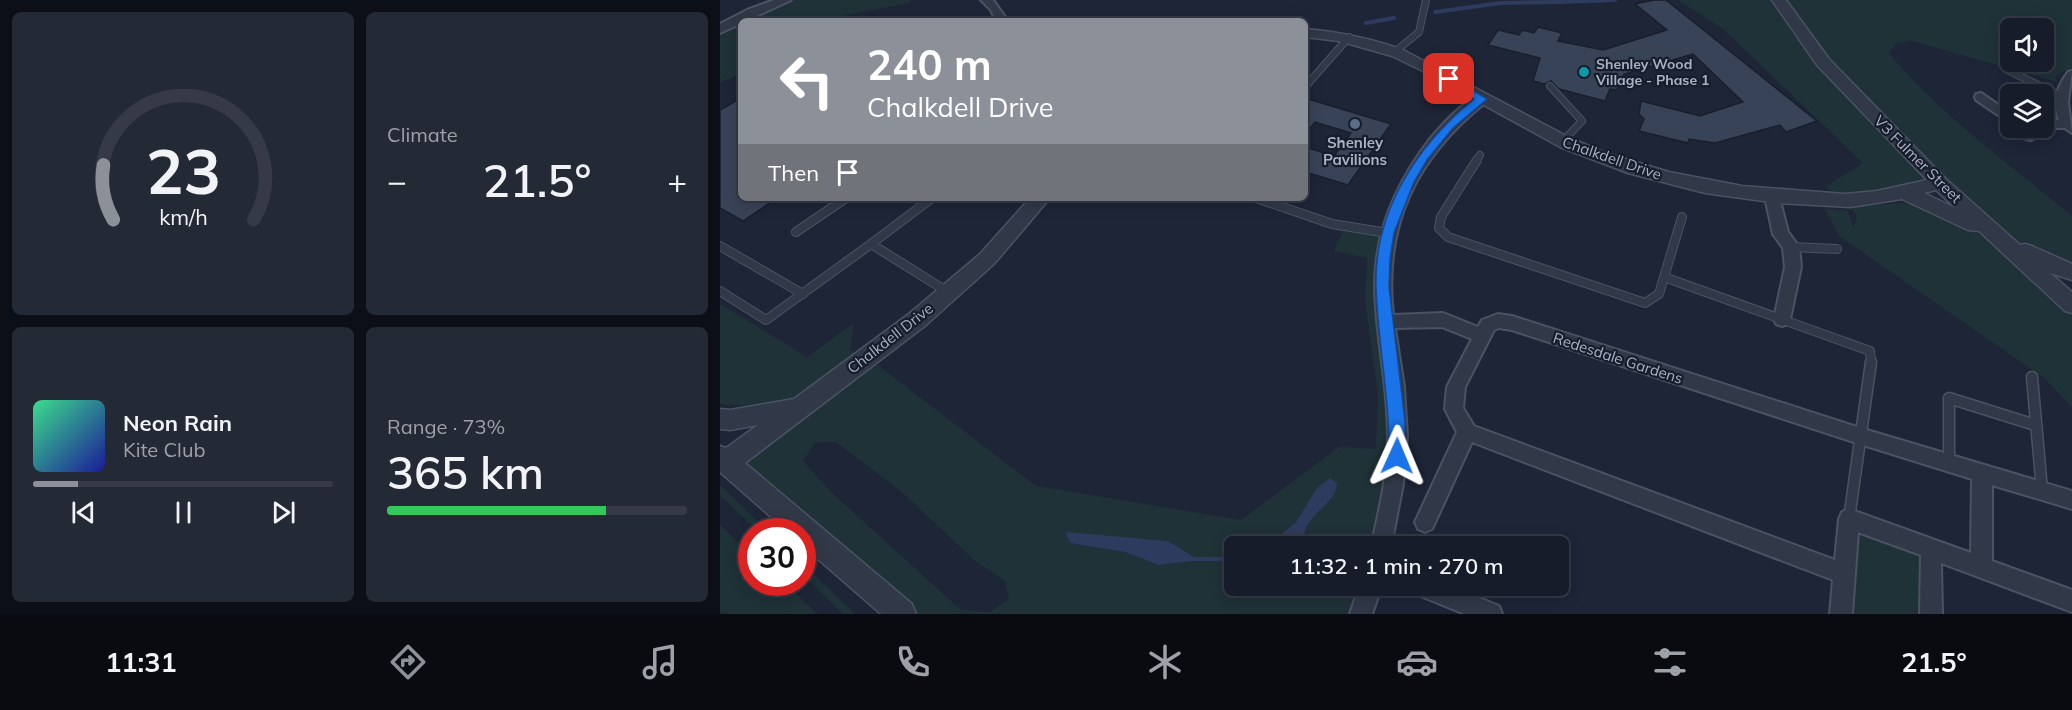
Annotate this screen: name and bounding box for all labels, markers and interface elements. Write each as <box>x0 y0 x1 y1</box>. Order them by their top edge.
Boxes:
map controls <box>2000 18 2054 138</box>
button: sound <box>2000 18 2054 72</box>
text: 240 m <box>867 38 992 91</box>
icon: left <box>768 42 846 120</box>
pin <box>1423 53 1474 104</box>
place label: Shenley Wood Village - Phase 1 <box>1595 55 1709 89</box>
icon: arrive <box>1432 62 1465 95</box>
marker: Shenley Wood Village - Phase 1 <box>1577 65 1591 79</box>
button: layers <box>2000 84 2054 138</box>
text: Chalkdell Drive <box>867 90 1054 124</box>
street label: V3 Fulmer Street <box>1870 111 1966 207</box>
marker: Shenley Pavilions <box>1348 117 1362 131</box>
text: Climate <box>387 122 458 147</box>
text: 23 <box>146 131 220 210</box>
street label: Chalkdell Drive <box>1560 132 1664 184</box>
place label: Shenley Pavilions <box>1323 133 1387 169</box>
text: 21.5° <box>483 152 591 208</box>
icon: arrive <box>831 156 864 189</box>
text: Then <box>768 159 819 187</box>
text: − <box>387 160 407 201</box>
text: + <box>667 160 687 201</box>
text: km/h <box>159 204 207 231</box>
street label: Chalkdell Drive <box>843 299 937 377</box>
street label: Redesdale Gardens <box>1551 328 1685 388</box>
text: Neon Rain <box>123 409 232 437</box>
text: Range · 73% <box>387 414 505 439</box>
position arrow <box>1365 424 1429 488</box>
text: Kite Club <box>123 437 205 462</box>
text: 365 km <box>387 444 544 500</box>
icon: previous <box>67 496 100 529</box>
icon: pause <box>167 496 200 529</box>
icon: next <box>267 496 300 529</box>
speed limit sign: 30 <box>738 518 816 596</box>
text: 11:32 · 1 min · 270 m <box>1289 552 1504 580</box>
icon: directions <box>387 641 429 683</box>
icon: music <box>639 641 681 683</box>
icon: phone <box>892 641 934 683</box>
icon: climate <box>1144 641 1186 683</box>
icon: car <box>1396 641 1438 683</box>
icon: filters <box>1649 641 1691 683</box>
text: 11:31 <box>105 645 177 679</box>
text: 21.5° <box>1901 645 1967 679</box>

